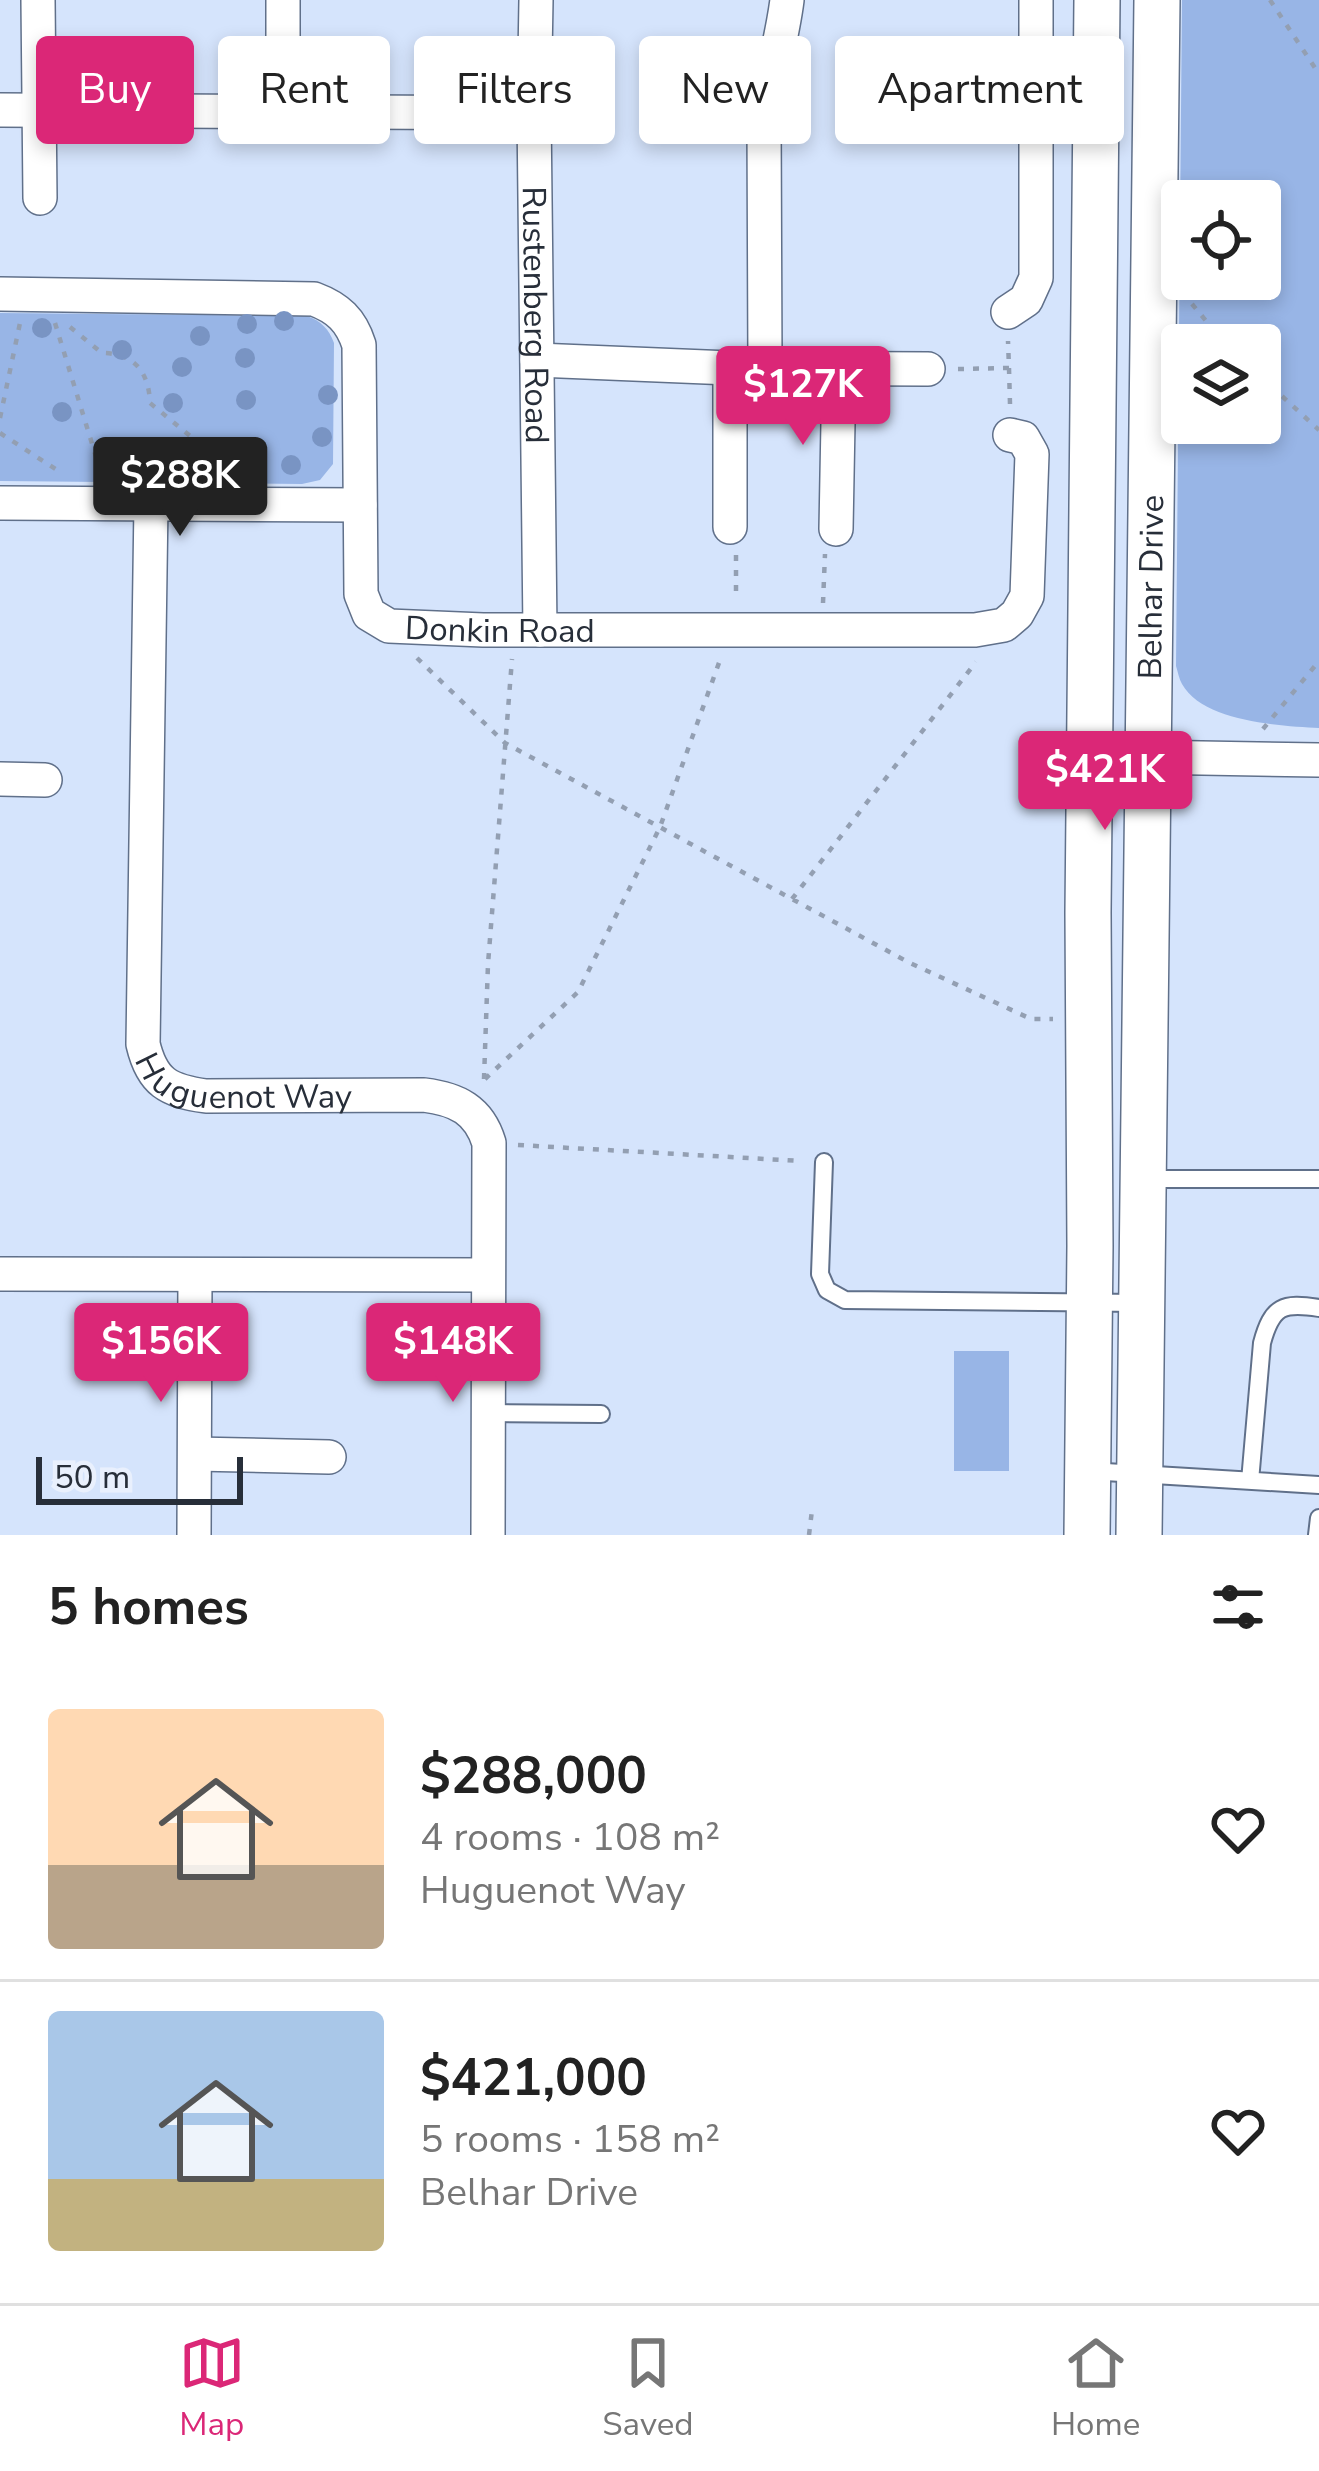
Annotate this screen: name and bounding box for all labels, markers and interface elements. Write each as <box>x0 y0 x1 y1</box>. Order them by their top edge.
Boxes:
chip: Buy <box>36 36 194 144</box>
chip: Rent <box>218 36 390 144</box>
chip: Filters <box>414 36 615 144</box>
chip: New <box>639 36 811 144</box>
chip: Apartment <box>835 36 1124 144</box>
map controls <box>1161 180 1281 444</box>
button: locate <box>1161 180 1281 300</box>
street label: Rustenberg Road <box>511 186 559 444</box>
button: layers <box>1161 324 1281 444</box>
pin: $127K <box>719 346 887 448</box>
text: $127K <box>743 358 863 411</box>
pin: $288K <box>96 437 264 539</box>
text: $288K <box>120 449 240 502</box>
street label: Belhar Drive <box>1128 495 1175 680</box>
street label: Donkin Road <box>404 606 595 654</box>
pin: $421K <box>1021 731 1189 833</box>
text: $421K <box>1045 743 1165 796</box>
street label: Huguenot Way <box>123 1045 352 1120</box>
pin: $156K <box>77 1303 245 1405</box>
pin: $148K <box>369 1303 537 1405</box>
text: $156K <box>101 1315 221 1368</box>
text: $148K <box>393 1315 513 1368</box>
scale bar <box>36 1451 243 1504</box>
text: 50 m <box>54 1455 130 1500</box>
text: 5 homes <box>48 1572 249 1642</box>
icon: filters <box>1205 1574 1271 1640</box>
text: $288,000 <box>420 1741 647 1811</box>
icon: home <box>144 1757 288 1901</box>
icon: heart <box>1205 1796 1271 1862</box>
text: 4 rooms · 108 m² <box>420 1811 720 1864</box>
text: Huguenot Way <box>420 1864 686 1917</box>
text: $421,000 <box>420 2043 647 2113</box>
icon: home <box>144 2059 288 2203</box>
icon: heart <box>1205 2098 1271 2164</box>
text: 5 rooms · 158 m² <box>420 2113 720 2166</box>
text: Belhar Drive <box>420 2166 638 2219</box>
tab: Map <box>179 2330 245 2447</box>
tab: Saved <box>602 2330 693 2447</box>
tab: Home <box>1051 2330 1140 2447</box>

